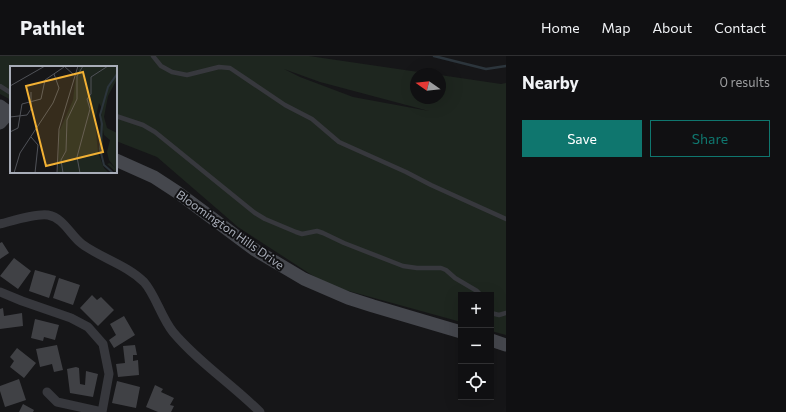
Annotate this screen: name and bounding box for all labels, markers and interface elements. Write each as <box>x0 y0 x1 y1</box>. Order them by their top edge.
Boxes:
text: Pathlet <box>20 16 85 39</box>
text: Home <box>541 19 580 36</box>
text: Map <box>602 19 630 36</box>
text: About <box>652 19 692 36</box>
text: Contact <box>714 19 766 36</box>
inset map <box>10 66 117 173</box>
north arrow <box>410 68 446 104</box>
text: Nearby <box>522 72 579 93</box>
text: 0 results <box>719 74 770 90</box>
button: Save <box>522 120 642 157</box>
button: Share <box>650 120 770 157</box>
street label: Bloomington Hills Drive <box>174 187 287 272</box>
map controls <box>458 292 494 400</box>
button: + <box>458 292 494 328</box>
button: − <box>458 328 494 364</box>
button: locate <box>458 364 494 400</box>

